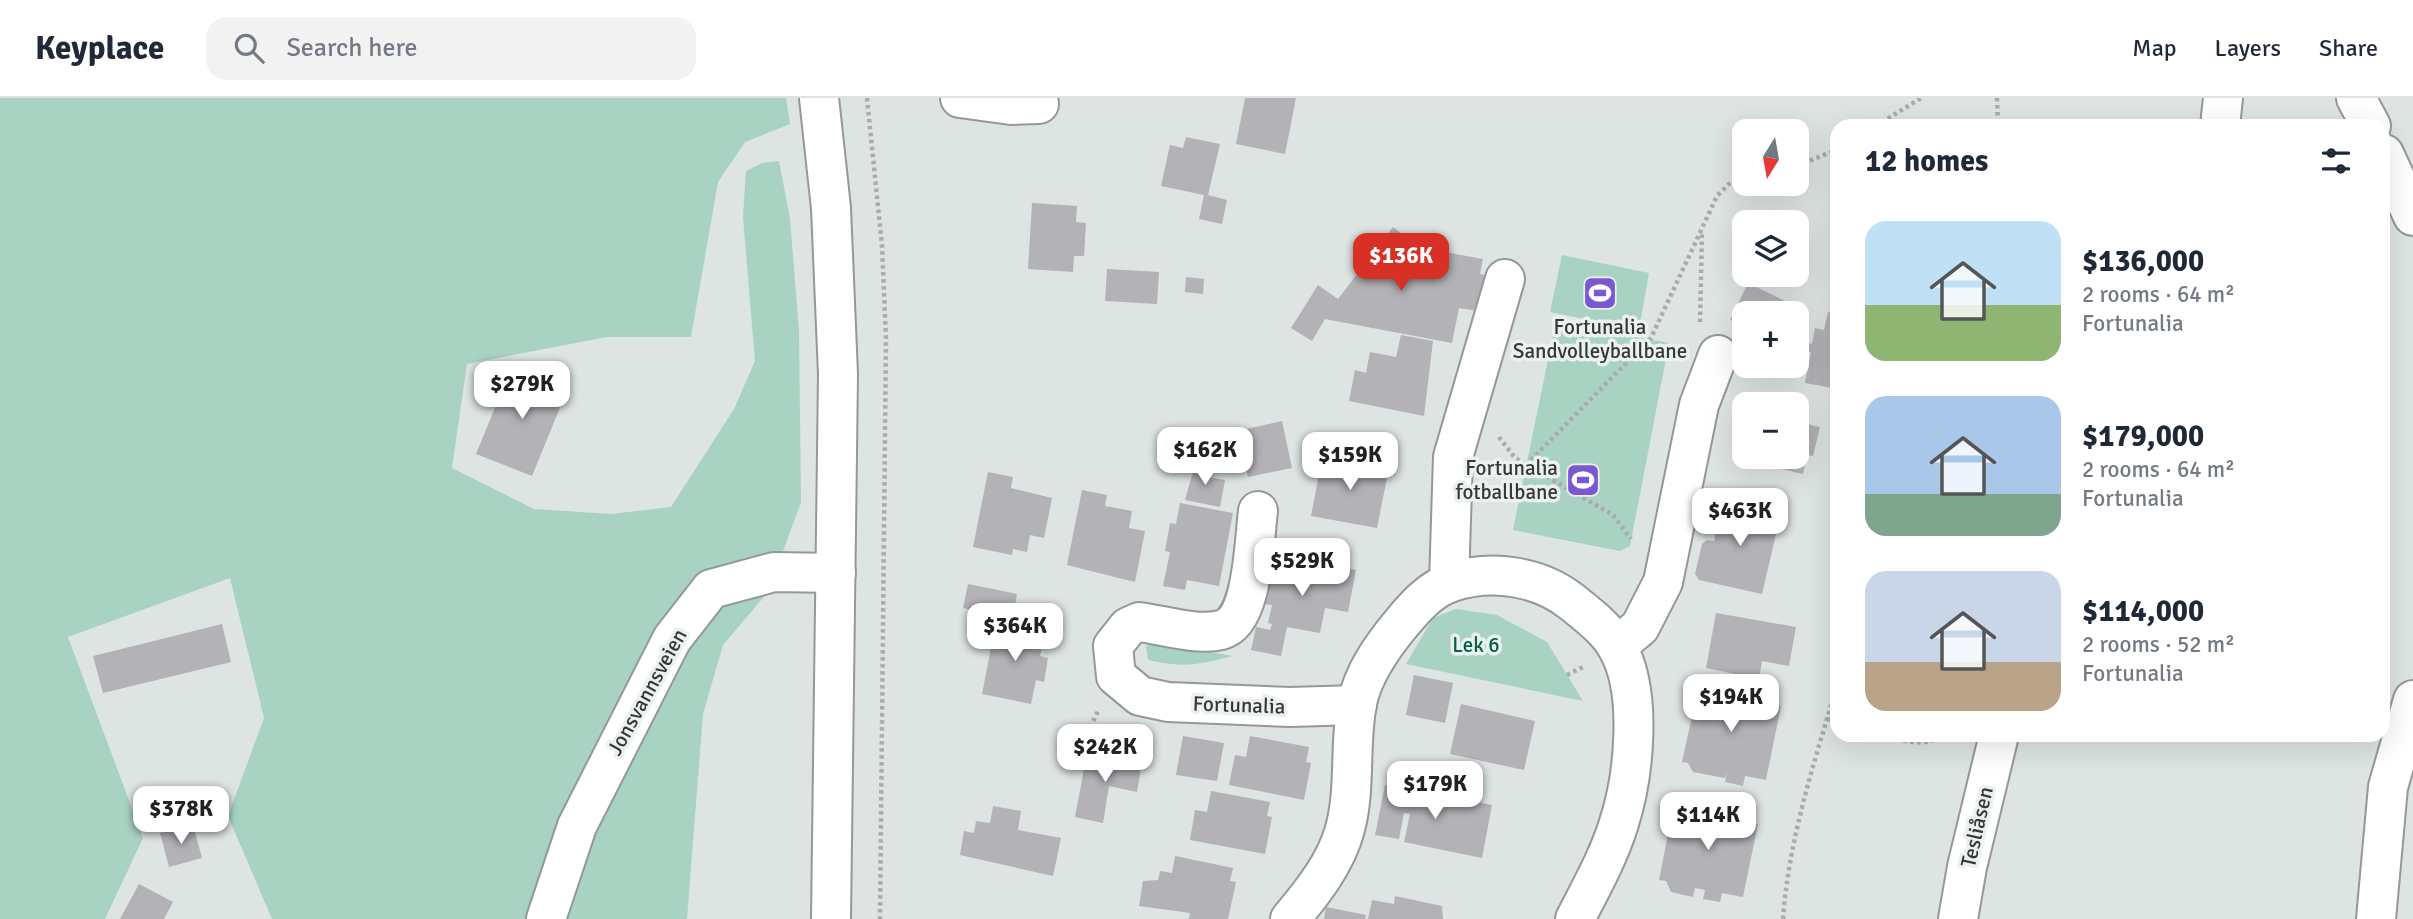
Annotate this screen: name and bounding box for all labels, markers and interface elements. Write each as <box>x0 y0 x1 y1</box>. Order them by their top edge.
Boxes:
search box <box>206 17 696 80</box>
text: Keyplace <box>35 28 164 69</box>
icon: search <box>230 29 268 67</box>
text: Search here <box>286 32 418 64</box>
text: Map <box>2132 33 2177 63</box>
text: Layers <box>2215 33 2281 63</box>
text: Share <box>2319 33 2378 63</box>
north arrow <box>1732 119 1810 196</box>
map controls <box>1732 119 1809 469</box>
icon: filters <box>2317 142 2355 180</box>
text: 12 homes <box>1865 143 1988 180</box>
button: layers <box>1732 210 1809 287</box>
pin: $136K <box>1352 234 1450 293</box>
text: $136K <box>1369 241 1433 270</box>
text: $136,000 <box>2082 243 2204 280</box>
icon: home <box>1921 249 2005 333</box>
sports icon: Fortunalia Sandvolleyballbane <box>1581 274 1619 312</box>
text: 2 rooms · 64 m² <box>2082 280 2235 309</box>
button: + <box>1732 301 1809 378</box>
text: Fortunalia <box>2082 309 2184 338</box>
place label: Fortunalia Sandvolleyballbane <box>1513 314 1687 364</box>
pin: $279K <box>473 362 571 421</box>
text: $279K <box>490 369 554 398</box>
button: − <box>1732 392 1809 469</box>
text: $179,000 <box>2082 418 2204 455</box>
icon: home <box>1921 424 2005 508</box>
pin: $162K <box>1156 428 1254 487</box>
pin: $159K <box>1301 432 1399 492</box>
text: $162K <box>1173 435 1237 464</box>
text: $159K <box>1318 440 1382 469</box>
place label: Fortunalia fotballbane <box>1456 455 1558 505</box>
text: 2 rooms · 64 m² <box>2082 455 2235 484</box>
sports icon: Fortunalia fotballbane <box>1564 461 1602 499</box>
text: Fortunalia <box>2082 484 2184 513</box>
pin: $463K <box>1691 489 1789 548</box>
text: $463K <box>1708 496 1772 525</box>
pin: $529K <box>1253 538 1351 598</box>
text: $529K <box>1270 546 1334 575</box>
text: $114,000 <box>2082 593 2204 630</box>
icon: home <box>1921 599 2005 683</box>
pin: $364K <box>966 603 1064 663</box>
text: $364K <box>983 611 1047 640</box>
street label: Jonsvannsveien <box>602 624 692 760</box>
text: 2 rooms · 52 m² <box>2082 630 2235 659</box>
park label: Lek 6 <box>1452 632 1500 658</box>
text: Fortunalia <box>2082 659 2184 688</box>
pin: $194K <box>1682 674 1780 734</box>
text: $194K <box>1699 682 1763 711</box>
street label: Fortunalia <box>1192 690 1286 720</box>
pin: $242K <box>1056 724 1154 784</box>
text: $242K <box>1073 732 1137 761</box>
pin: $179K <box>1386 762 1484 821</box>
text: $179K <box>1403 769 1467 798</box>
street label: Tesliåsen <box>1955 784 1999 870</box>
pin: $378K <box>132 786 230 846</box>
pin: $114K <box>1659 792 1757 852</box>
text: $378K <box>149 794 213 823</box>
text: $114K <box>1676 800 1740 829</box>

